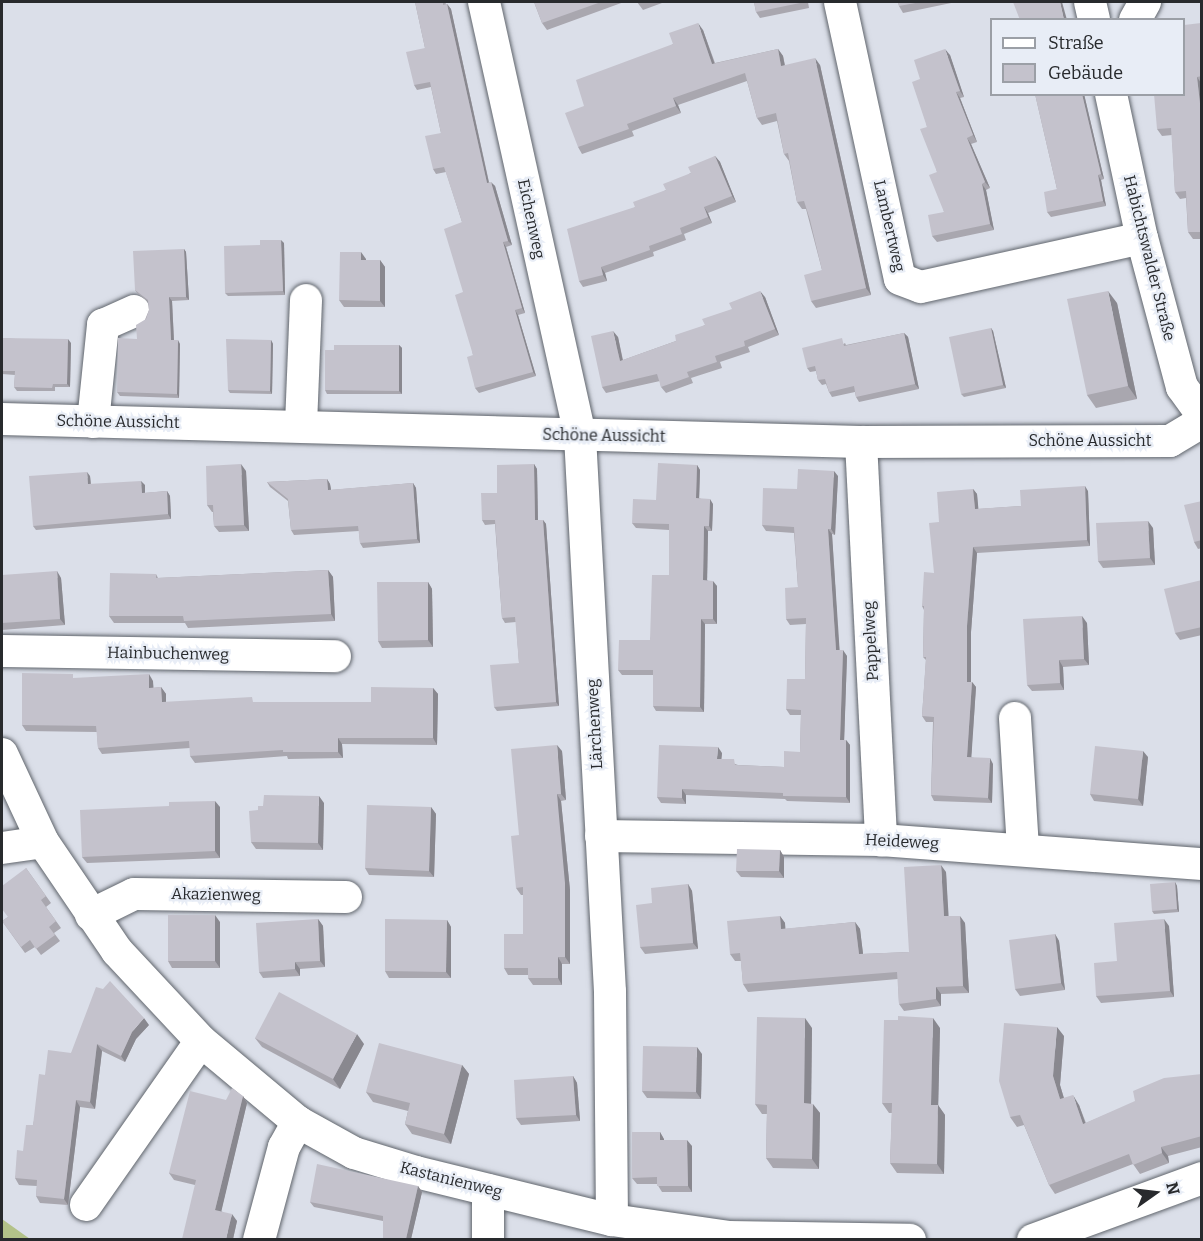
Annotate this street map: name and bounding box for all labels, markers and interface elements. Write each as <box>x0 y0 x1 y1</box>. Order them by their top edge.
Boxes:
legend <box>990 18 1185 96</box>
text: Straße <box>1048 32 1104 54</box>
text: Gebäude <box>1048 62 1123 84</box>
street label: Habichtswalder Straße <box>1119 173 1179 343</box>
street label: Eichenweg <box>513 177 549 261</box>
street label: Lambertweg <box>869 178 909 274</box>
street label: Schöne Aussicht <box>56 411 180 433</box>
street label: Schöne Aussicht <box>542 425 666 447</box>
street label: Schöne Aussicht <box>1028 431 1152 451</box>
street label: Pappelweg <box>859 600 883 682</box>
street label: Hainbuchenweg <box>107 643 229 665</box>
street label: Lärchenweg <box>583 678 607 770</box>
street label: Heideweg <box>864 830 940 854</box>
street label: Akazienweg <box>171 885 261 905</box>
street label: Kastanienweg <box>398 1158 504 1202</box>
north arrow <box>1125 1163 1185 1223</box>
text: N <box>1162 1180 1184 1197</box>

